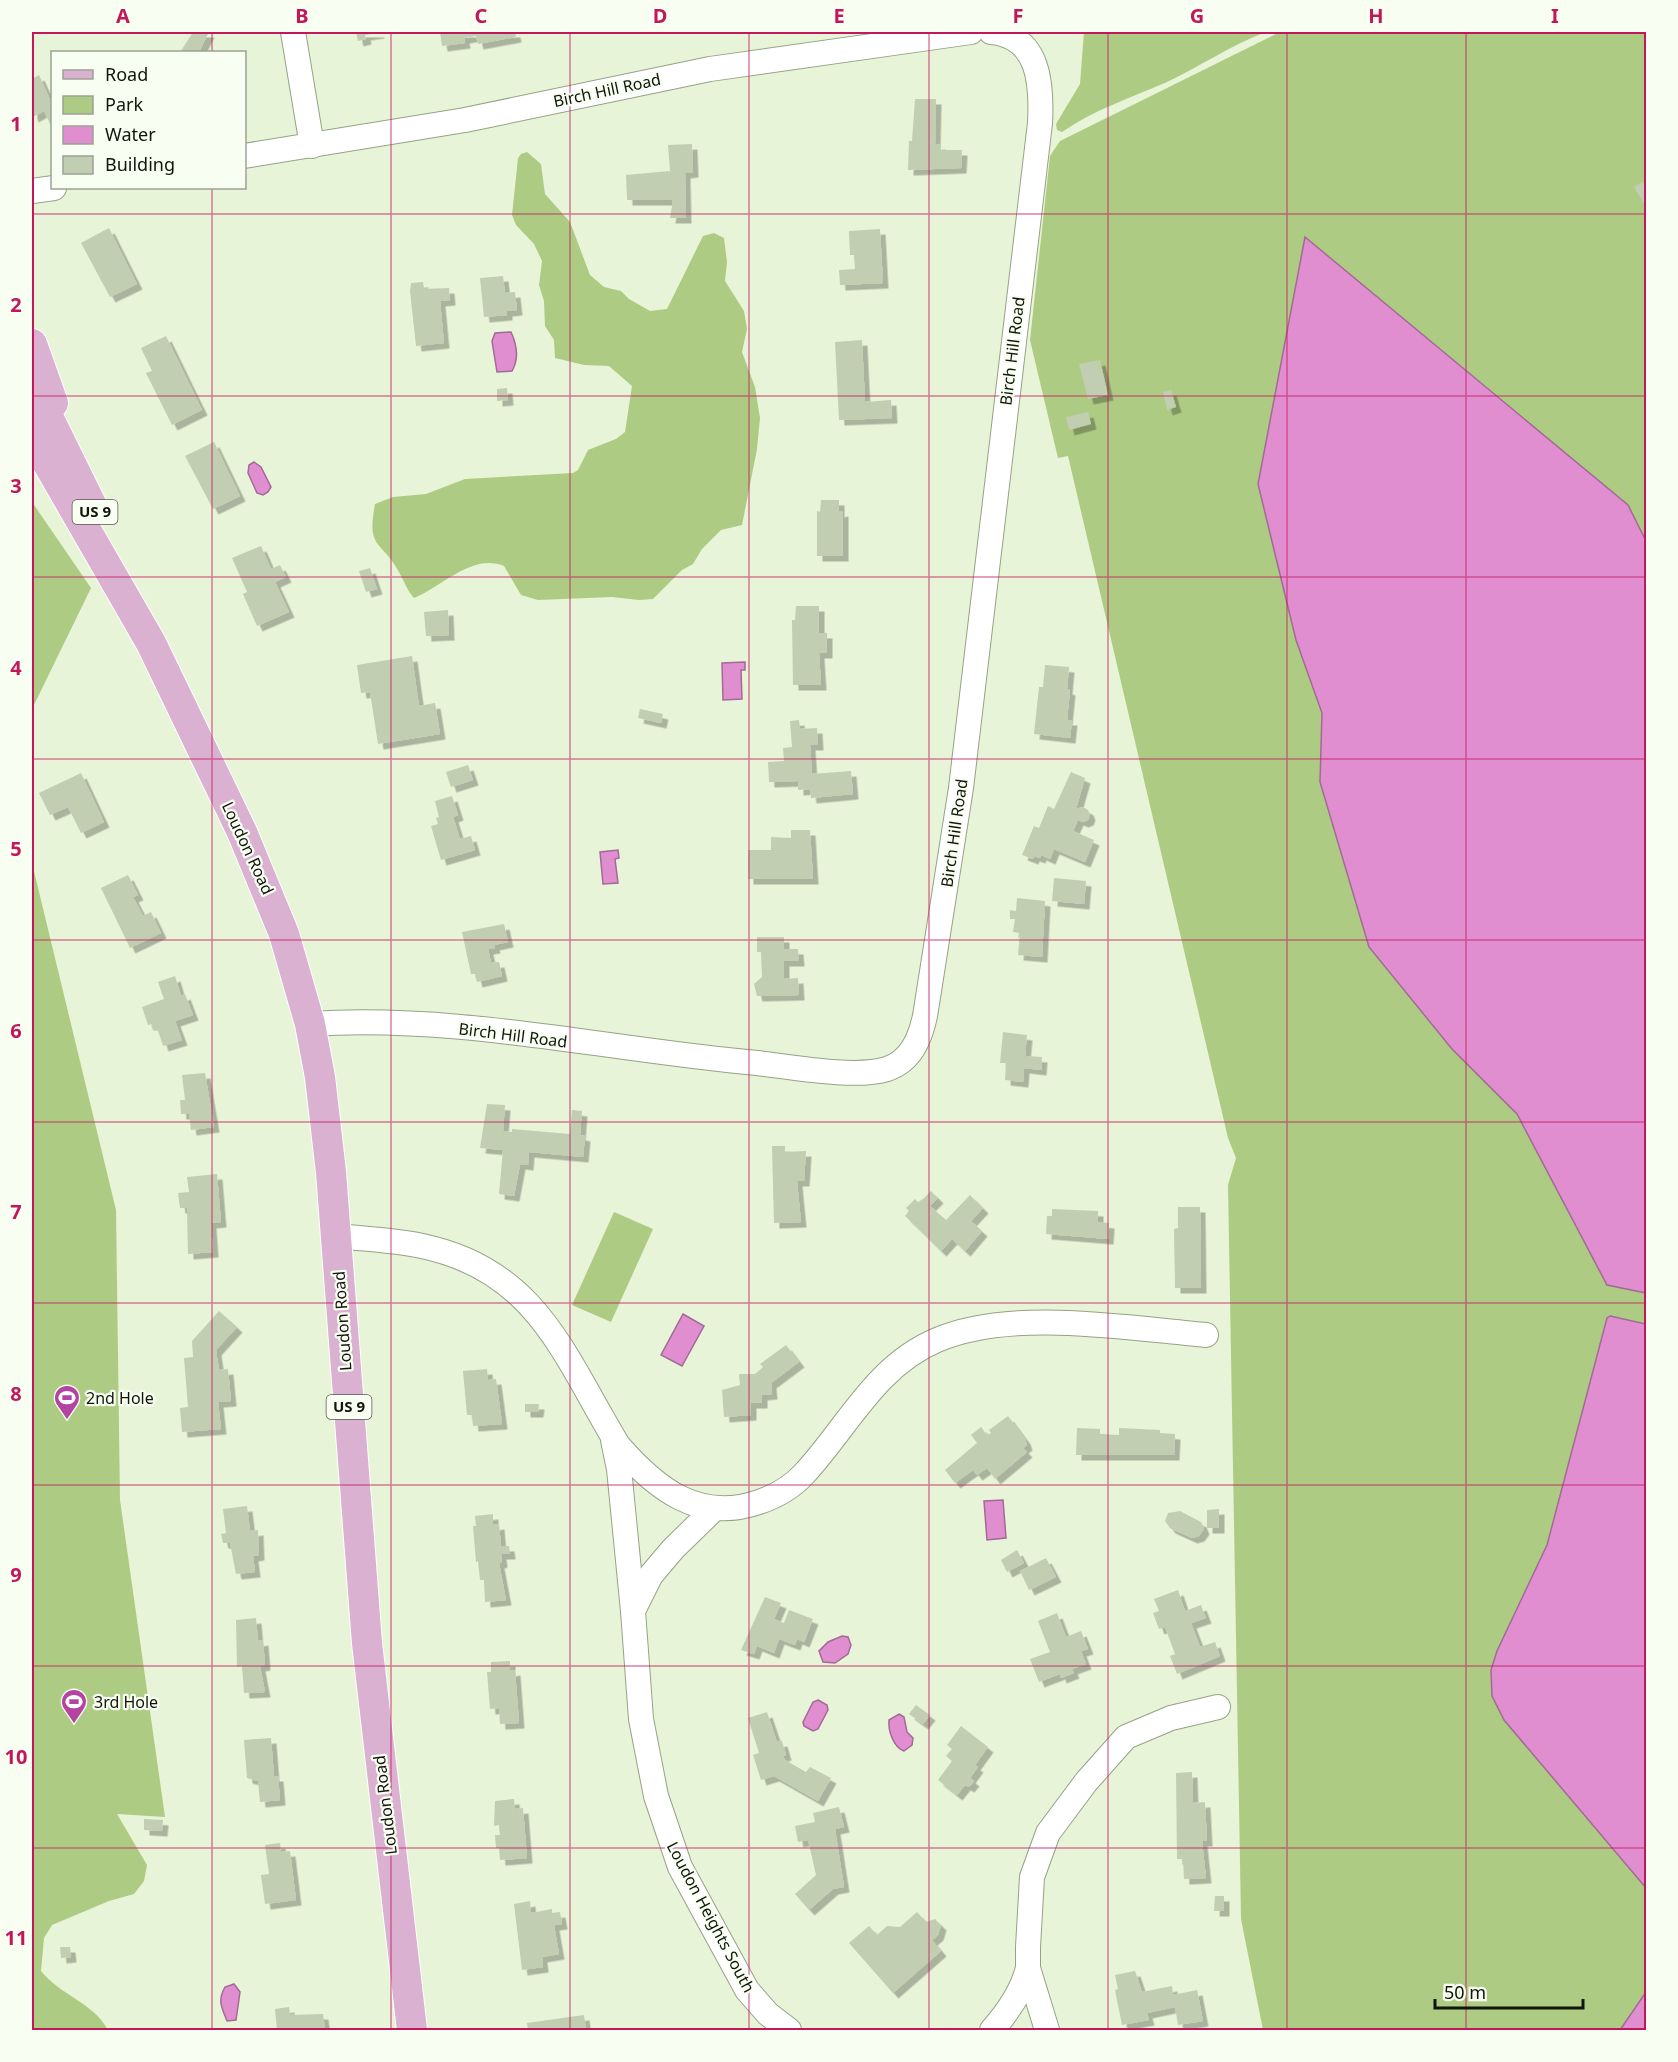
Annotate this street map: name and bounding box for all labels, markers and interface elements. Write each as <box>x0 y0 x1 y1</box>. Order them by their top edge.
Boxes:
text: A <box>116 2 130 29</box>
text: B <box>295 2 309 29</box>
text: C <box>475 2 488 29</box>
text: D <box>653 2 667 29</box>
text: E <box>833 2 845 29</box>
text: F <box>1013 2 1023 29</box>
text: G <box>1190 2 1204 29</box>
text: H <box>1368 2 1384 29</box>
text: I <box>1551 2 1559 29</box>
legend <box>51 51 246 189</box>
text: Road <box>105 62 148 86</box>
street label: Birch Hill Road <box>551 68 663 112</box>
text: Park <box>105 92 143 116</box>
text: 1 <box>10 110 22 137</box>
text: Water <box>105 122 156 146</box>
text: Building <box>105 152 175 176</box>
text: 2 <box>10 291 22 318</box>
street label: Birch Hill Road <box>994 295 1030 407</box>
text: 3 <box>10 472 22 499</box>
road number: US 9 <box>72 500 118 524</box>
text: 4 <box>10 654 22 681</box>
street label: Birch Hill Road <box>935 777 973 889</box>
street label: Loudon Road <box>217 798 279 898</box>
text: 5 <box>10 835 22 862</box>
text: 6 <box>10 1017 22 1044</box>
street label: Birch Hill Road <box>457 1017 569 1053</box>
text: 7 <box>10 1198 22 1225</box>
street label: Loudon Road <box>328 1270 356 1372</box>
text: 8 <box>10 1380 22 1407</box>
sports icon: 2nd Hole <box>52 1383 82 1421</box>
place label: 2nd Hole <box>86 1387 154 1409</box>
road number: US 9 <box>326 1395 372 1419</box>
text: 9 <box>10 1561 22 1588</box>
sports icon: 3rd Hole <box>59 1687 89 1725</box>
place label: 3rd Hole <box>94 1691 158 1713</box>
text: 10 <box>5 1743 27 1770</box>
street label: Loudon Road <box>368 1754 402 1856</box>
street label: Loudon Heights South <box>662 1838 760 1996</box>
text: 11 <box>5 1924 27 1951</box>
scale bar <box>1435 1972 1584 2010</box>
text: 50 m <box>1444 1980 1486 2004</box>

